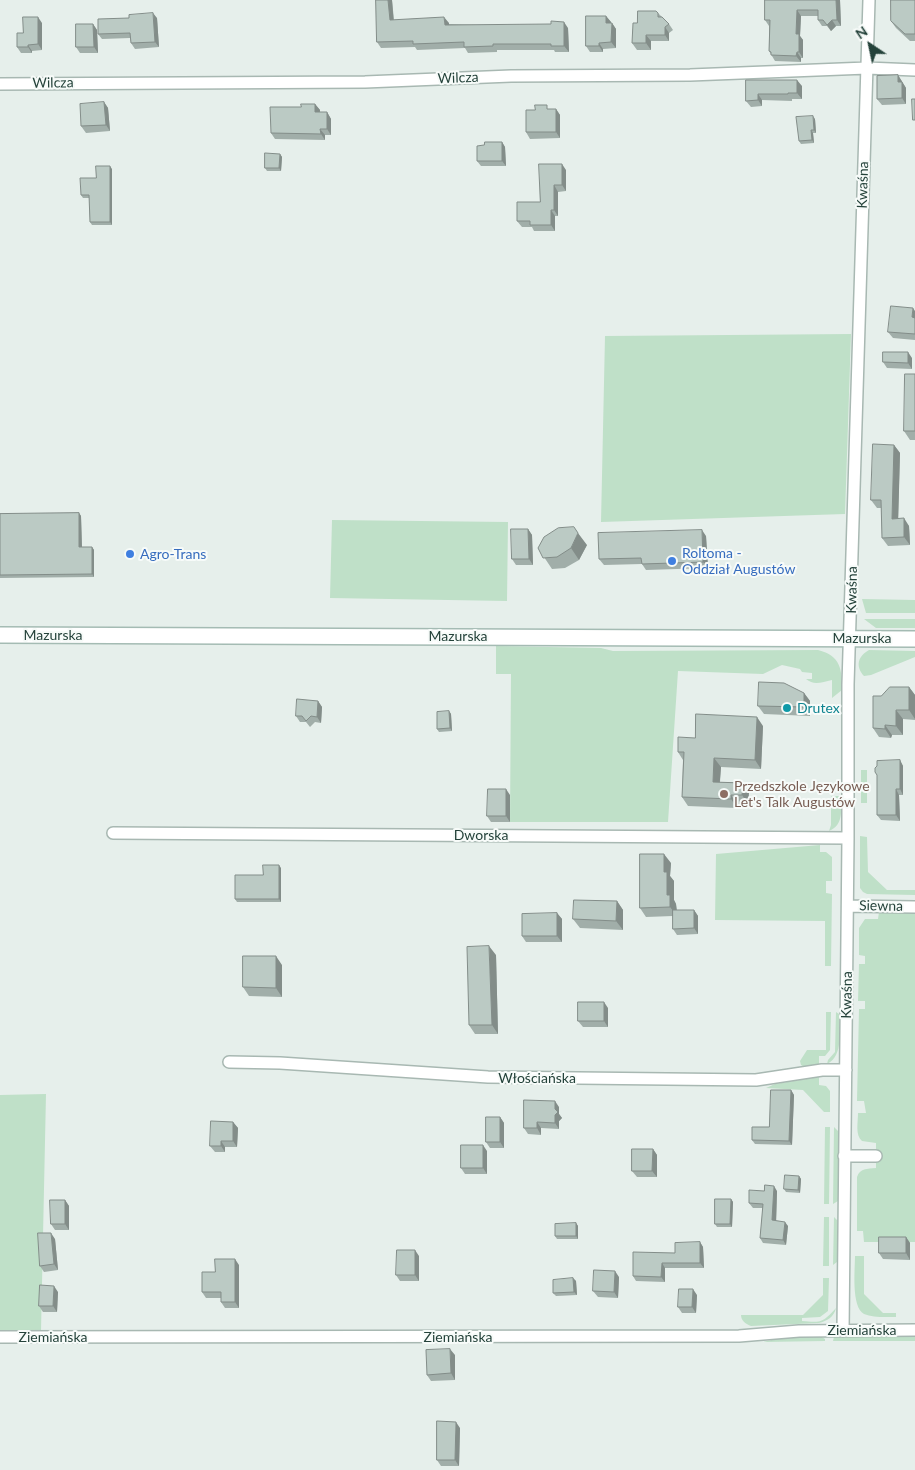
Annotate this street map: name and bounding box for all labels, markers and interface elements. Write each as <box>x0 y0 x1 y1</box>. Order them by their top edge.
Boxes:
north arrow <box>845 20 895 70</box>
text: N <box>852 22 871 42</box>
street label: Wilcza <box>437 69 479 87</box>
street label: Wilcza <box>32 74 74 92</box>
street label: Kwaśna <box>854 161 872 209</box>
place label: Roltoma - Oddział Augustów <box>682 545 795 578</box>
place label: Agro-Trans <box>140 546 206 562</box>
marker: Agro-Trans <box>124 548 136 560</box>
marker: Roltoma - Oddział Augustów <box>666 555 678 567</box>
street label: Kwaśna <box>843 566 861 614</box>
street label: Mazurska <box>23 627 83 643</box>
street label: Mazurska <box>428 628 488 644</box>
street label: Mazurska <box>832 630 892 646</box>
place label: Drutex <box>797 700 840 716</box>
marker: Drutex <box>781 702 793 714</box>
place label: Przedszkole Językowe Let's Talk Augustów <box>734 778 870 810</box>
marker: Przedszkole Językowe Let's Talk Augustów <box>718 788 730 800</box>
street label: Dworska <box>454 827 508 843</box>
street label: Siewna <box>859 897 903 915</box>
street label: Kwaśna <box>838 971 856 1019</box>
street label: Włościańska <box>498 1070 576 1086</box>
street label: Ziemiańska <box>828 1322 896 1338</box>
street label: Ziemiańska <box>19 1329 87 1345</box>
street label: Ziemiańska <box>424 1329 492 1345</box>

